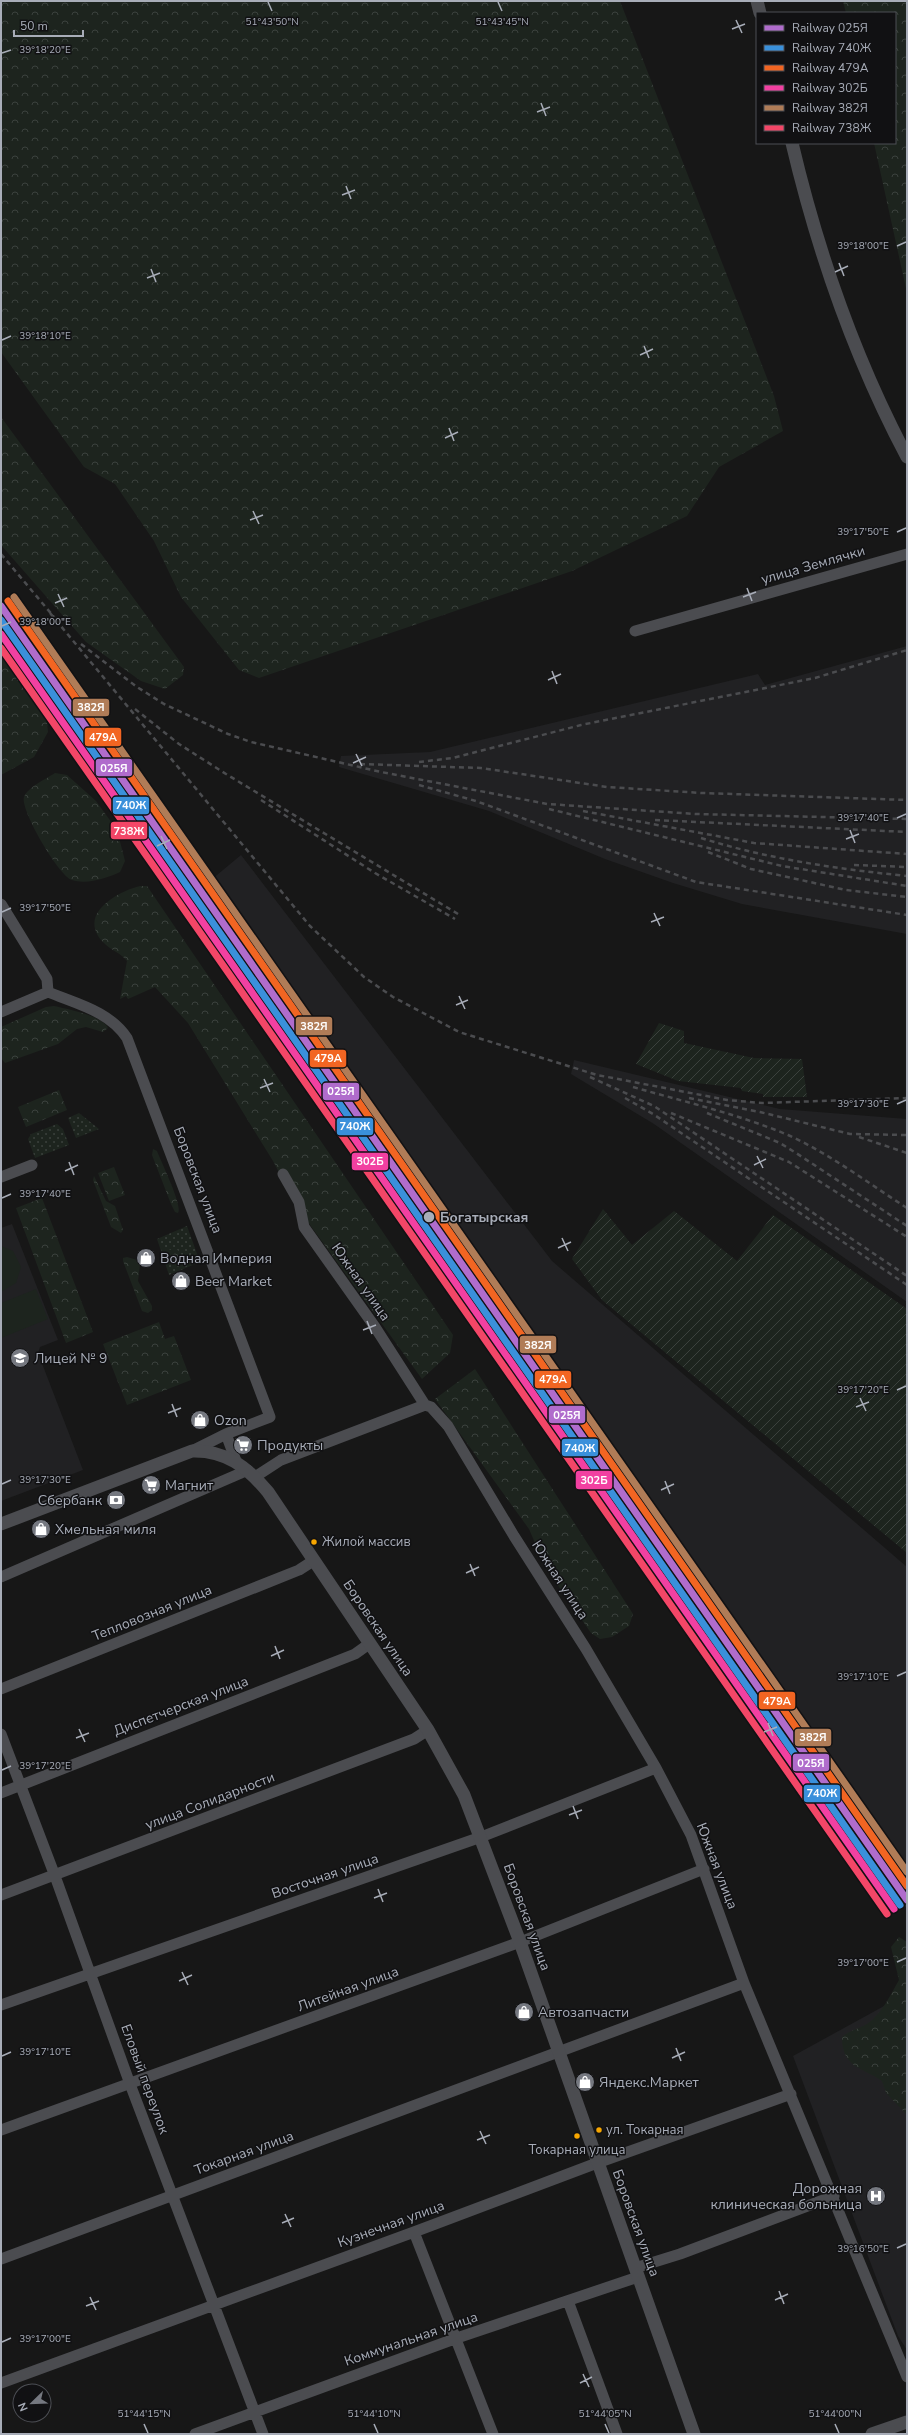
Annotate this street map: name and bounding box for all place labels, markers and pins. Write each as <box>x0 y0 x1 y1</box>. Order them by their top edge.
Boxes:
place label: Богатырская <box>440 1208 528 1227</box>
marker: Богатырская <box>422 1210 436 1224</box>
shop icon: Водная Империя <box>135 1247 157 1269</box>
place label: Водная Империя <box>160 1249 272 1268</box>
shop icon: Beer Market <box>170 1270 192 1292</box>
place label: Beer Market <box>195 1272 272 1291</box>
school or university icon: Лицей № 9 <box>9 1347 31 1369</box>
place label: Лицей № 9 <box>34 1349 107 1368</box>
shop icon: Ozon <box>189 1409 211 1431</box>
place label: Ozon <box>214 1411 247 1430</box>
supermarket icon: Продукты <box>232 1434 254 1456</box>
place label: Продукты <box>257 1436 323 1455</box>
supermarket icon: Магнит <box>140 1474 162 1496</box>
place label: Магнит <box>165 1476 214 1495</box>
bank icon: Сбербанк <box>105 1489 127 1511</box>
place label: Сбербанк <box>38 1491 103 1510</box>
shop icon: Хмельная миля <box>30 1518 52 1540</box>
place label: Хмельная миля <box>55 1520 156 1539</box>
place label: Жилой массив <box>322 1533 411 1551</box>
marker: Жилой массив <box>309 1537 319 1547</box>
shop icon: Автозапчасти <box>513 2001 535 2023</box>
place label: Автозапчасти <box>538 2003 629 2022</box>
shop icon: Яндекс.Маркет <box>574 2071 596 2093</box>
place label: Яндекс.Маркет <box>599 2073 700 2092</box>
place label: ул. Токарная <box>606 2121 684 2139</box>
marker: ул. Токарная <box>594 2125 604 2135</box>
marker: Токарная улица <box>572 2131 582 2141</box>
place label: Токарная улица <box>529 2141 626 2159</box>
place label: Дорожная клиническая больница <box>710 2179 862 2214</box>
hospital icon: Дорожная клиническая больница <box>865 2185 887 2207</box>

